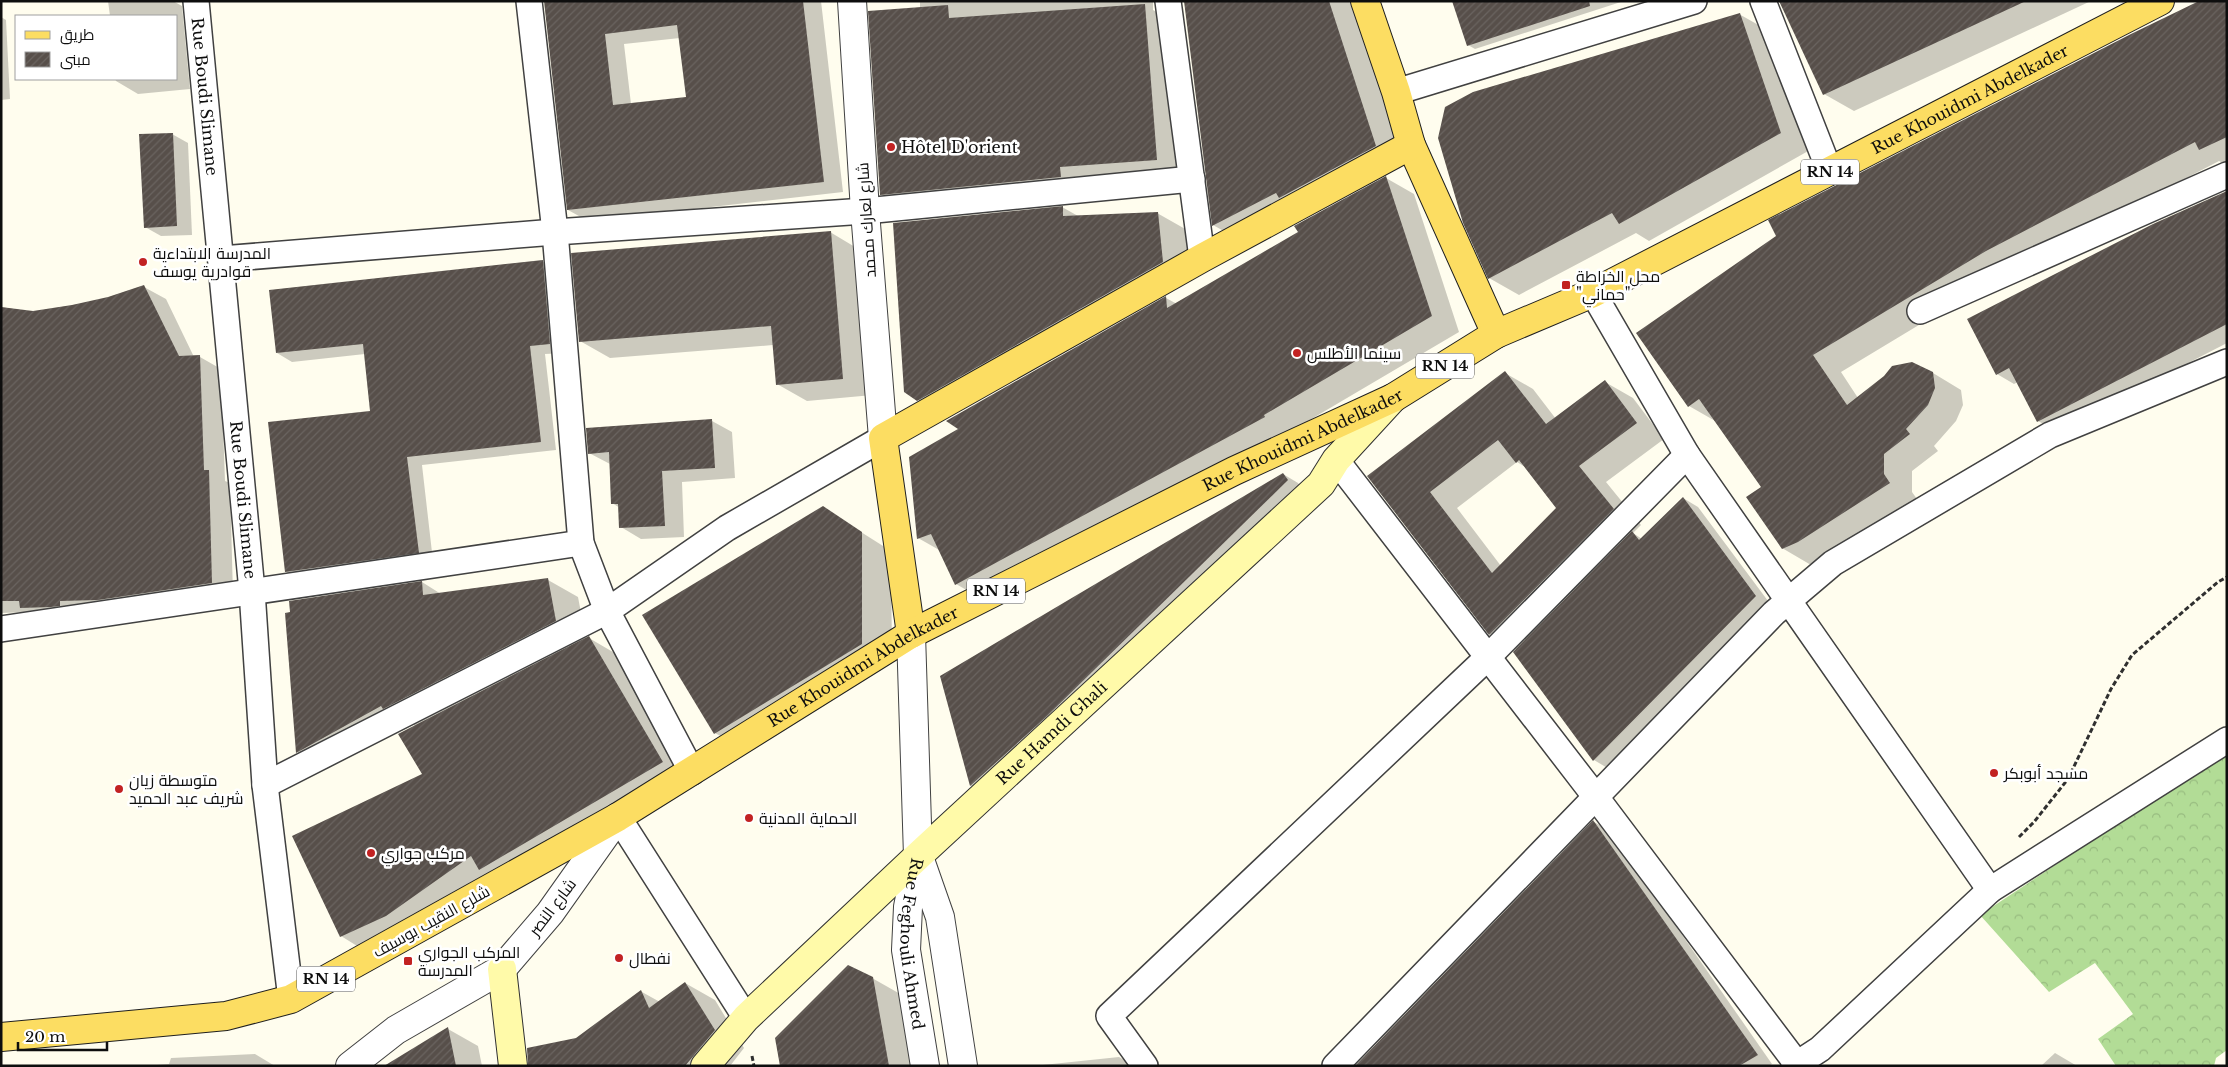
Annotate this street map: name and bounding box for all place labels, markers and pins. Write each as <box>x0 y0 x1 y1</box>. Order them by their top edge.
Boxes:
place label: Hôtel D'orient <box>901 137 1018 157</box>
marker: Hôtel D'orient <box>885 141 897 153</box>
place label: المدرسة الابتداءية قوادرية يوسف <box>153 243 271 281</box>
marker: المدرسة الابتداءية قوادرية يوسف <box>137 256 149 268</box>
place label: محل الخراطة "حماني" <box>1576 266 1660 308</box>
marker: محل الخراطة "حماني" <box>1560 279 1572 291</box>
place label: سينما الأطلس <box>1307 343 1401 364</box>
marker: سينما الأطلس <box>1291 347 1303 359</box>
place label: مسجد أبوبكر <box>2003 763 2088 783</box>
marker: مسجد أبوبكر <box>1988 767 2000 779</box>
place label: متوسطة زيان شريف عبد الحميد <box>129 770 244 808</box>
marker: متوسطة زيان شريف عبد الحميد <box>113 783 125 795</box>
place label: الحماية المدنية <box>759 808 857 828</box>
marker: الحماية المدنية <box>743 812 755 824</box>
place label: مركب جواري <box>381 843 465 867</box>
marker: مركب جواري <box>365 847 377 859</box>
place label: المركب الجواري المدرسة <box>418 942 520 980</box>
place label: نفطال <box>629 948 671 969</box>
marker: نفطال <box>613 952 625 964</box>
marker: المركب الجواري المدرسة <box>402 955 414 967</box>

